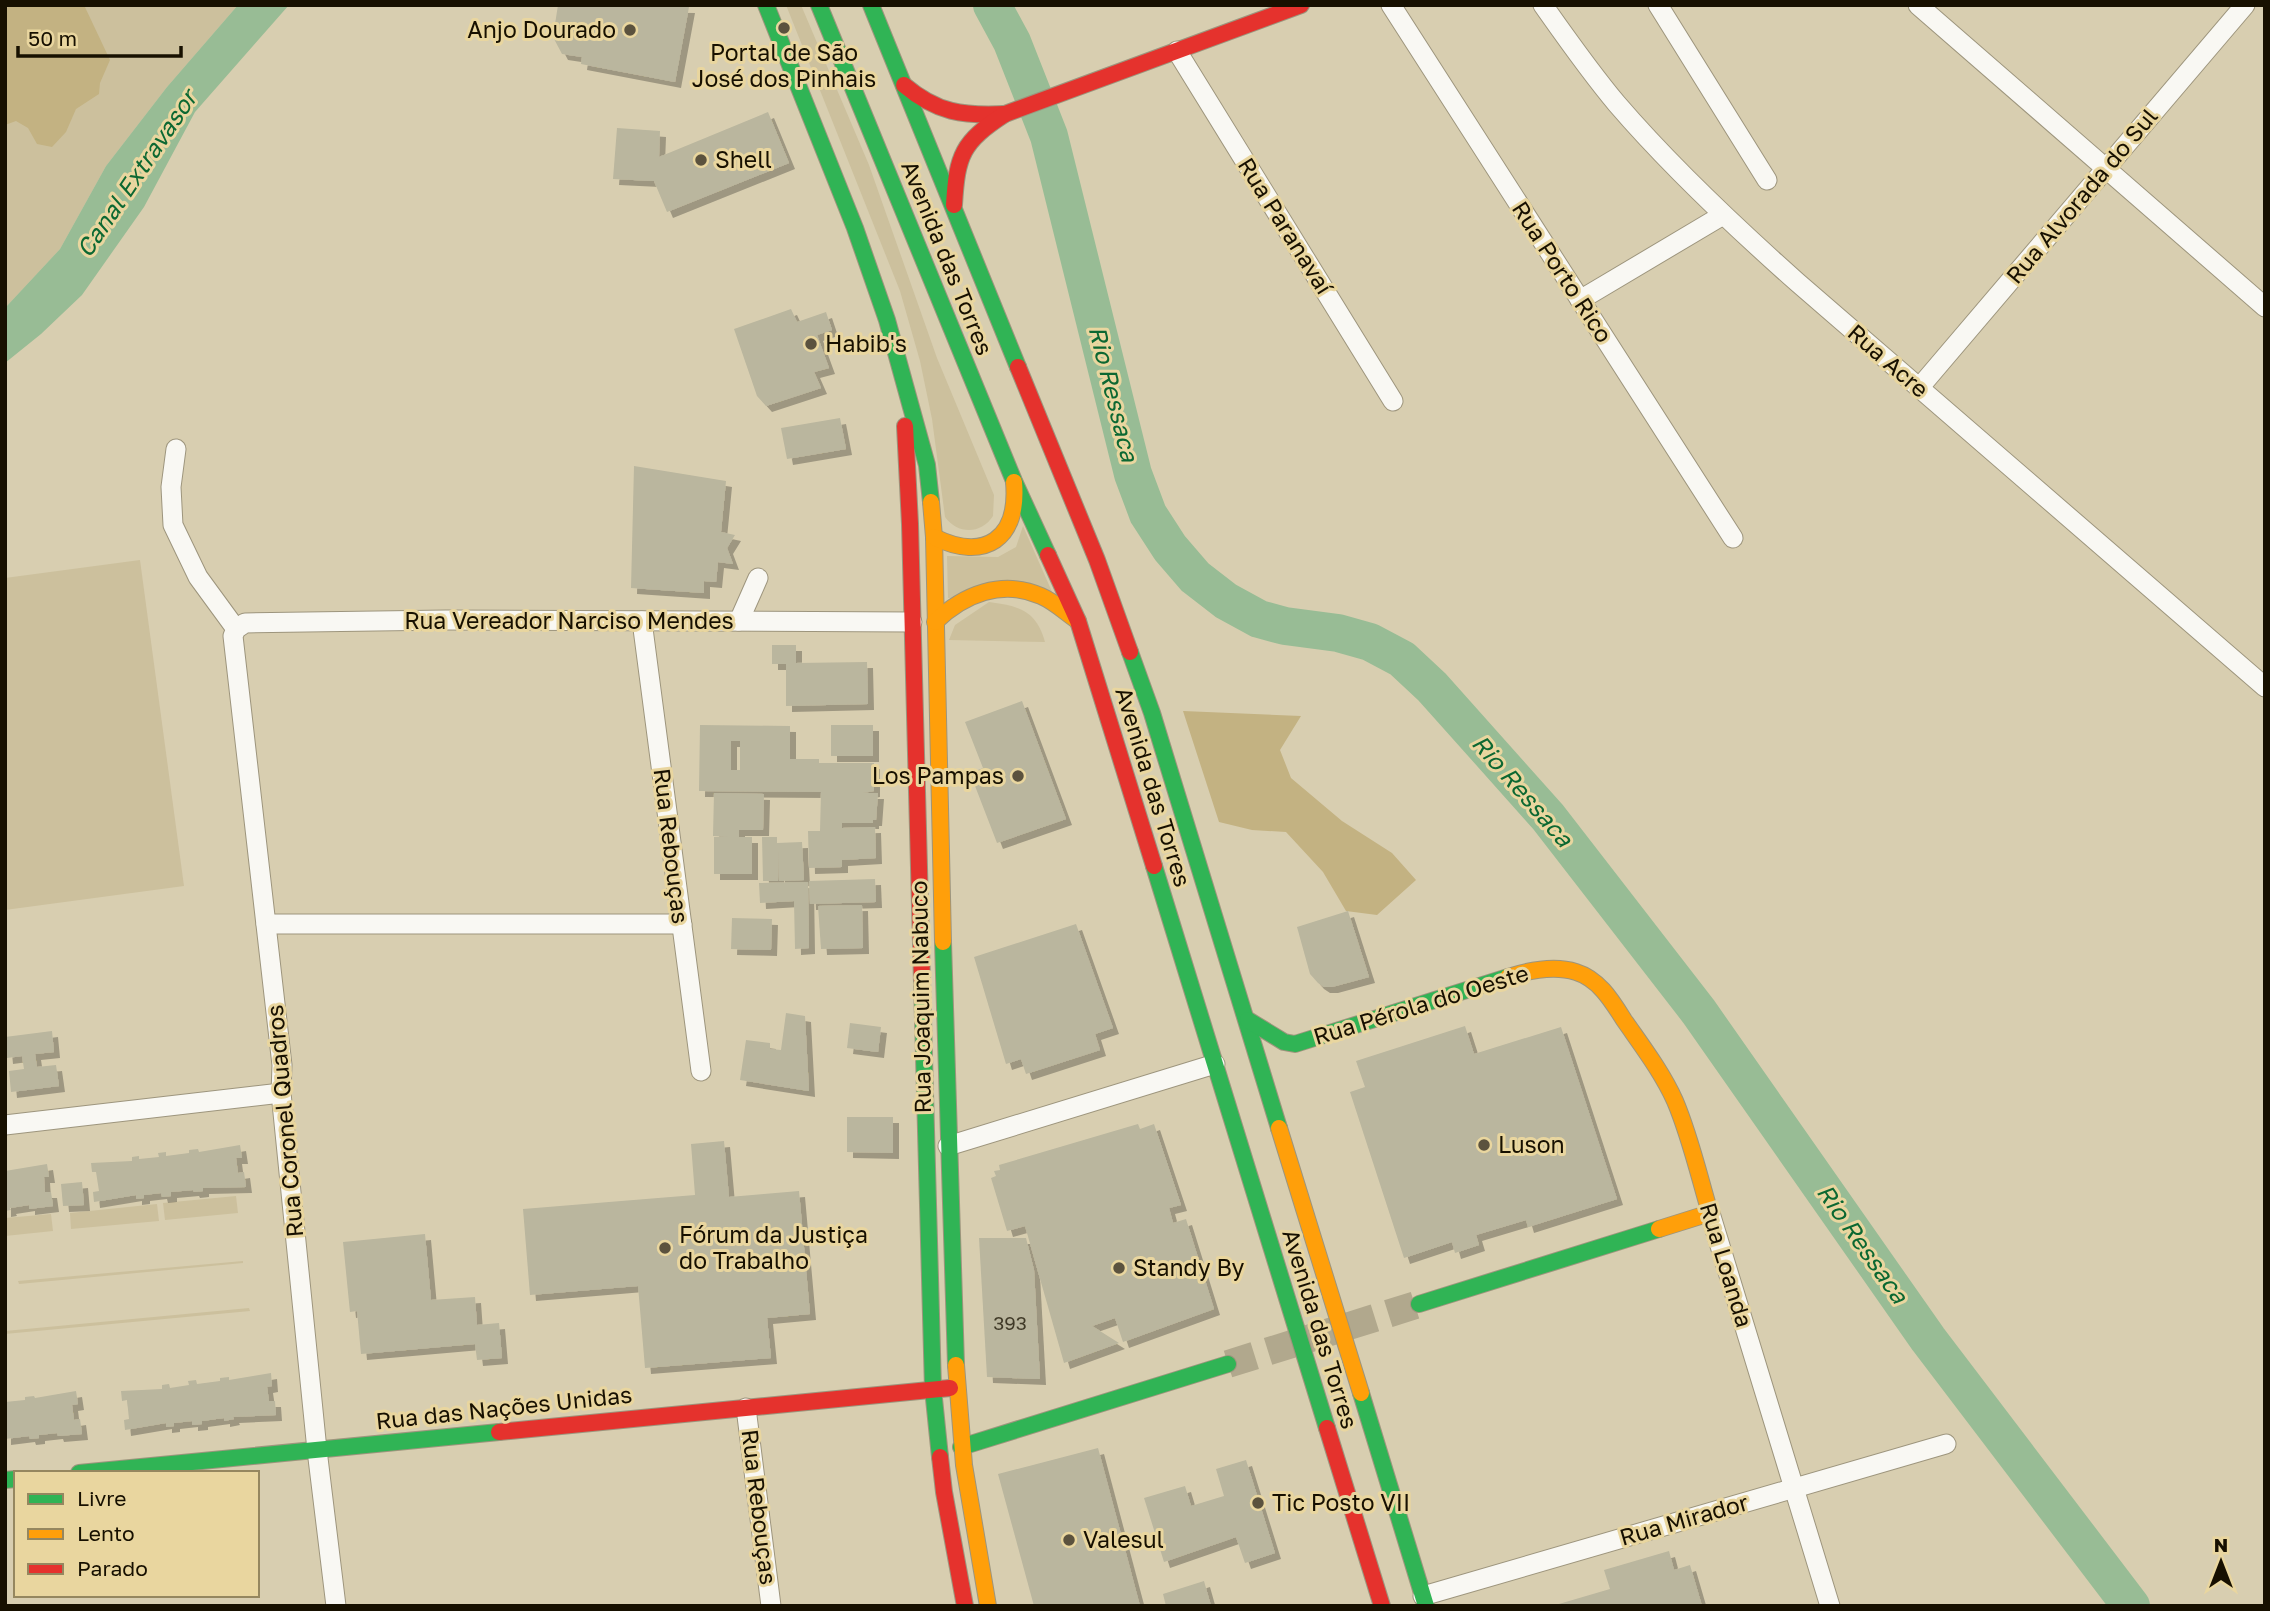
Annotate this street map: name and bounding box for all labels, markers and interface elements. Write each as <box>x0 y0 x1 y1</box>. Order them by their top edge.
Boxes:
scale bar <box>18 14 180 58</box>
place label: Anjo Dourado <box>467 15 616 43</box>
marker: Portal de São José dos Pinhais <box>776 20 792 36</box>
marker: Anjo Dourado <box>622 22 638 38</box>
text: 50 m <box>28 25 77 51</box>
place label: Portal de São José dos Pinhais <box>692 38 876 92</box>
water label: Canal Extravasor <box>69 81 204 262</box>
street label: Rua Alvorada do Sul <box>2000 102 2163 289</box>
place label: Shell <box>715 145 772 173</box>
marker: Shell <box>693 152 709 168</box>
street label: Rua Paranavaí <box>1233 152 1340 300</box>
street label: Avenida das Torres <box>896 156 1000 359</box>
street label: Rua Porto Rico <box>1507 196 1619 347</box>
street label: Rua Acre <box>1843 318 1935 403</box>
water label: Rio Ressaca <box>1084 323 1146 466</box>
place label: Habib's <box>825 329 907 357</box>
marker: Habib's <box>803 336 819 352</box>
street label: Rua Vereador Narciso Mendes <box>404 606 734 634</box>
street label: Avenida das Torres <box>1110 683 1198 890</box>
water label: Rio Ressaca <box>1467 728 1581 853</box>
place label: Los Pampas <box>872 761 1004 789</box>
street label: Rua Rebouças <box>649 767 695 925</box>
marker: Los Pampas <box>1010 768 1026 784</box>
street label: Rua Joaquim Nabuco <box>904 880 936 1114</box>
street label: Rua Pérola do Oeste <box>1310 958 1532 1050</box>
street label: Rua Coronel Quadros <box>260 1004 308 1238</box>
place label: Luson <box>1498 1130 1565 1158</box>
marker: Luson <box>1476 1137 1492 1153</box>
water label: Rio Ressaca <box>1812 1178 1916 1309</box>
street label: Rua Loanda <box>1695 1199 1759 1330</box>
place label: Fórum da Justiça do Trabalho <box>679 1220 868 1274</box>
street label: Avenida das Torres <box>1277 1225 1365 1432</box>
marker: Fórum da Justiça do Trabalho <box>657 1240 673 1256</box>
place label: Standy By <box>1133 1253 1245 1281</box>
marker: Standy By <box>1111 1260 1127 1276</box>
house number: 393 <box>993 1311 1027 1334</box>
street label: Rua das Nações Unidas <box>374 1380 633 1434</box>
street label: Rua Rebouças <box>737 1428 783 1586</box>
legend <box>14 1471 259 1597</box>
text: Livre <box>77 1485 127 1511</box>
street label: Rua Mirador <box>1616 1487 1751 1551</box>
place label: Tic Posto VII <box>1272 1488 1410 1516</box>
marker: Tic Posto VII <box>1250 1495 1266 1511</box>
text: Lento <box>77 1520 135 1546</box>
place label: Valesul <box>1083 1525 1164 1553</box>
north arrow <box>2186 1527 2256 1597</box>
marker: Valesul <box>1061 1532 1077 1548</box>
text: N <box>2214 1533 2228 1556</box>
text: Parado <box>77 1555 148 1581</box>

